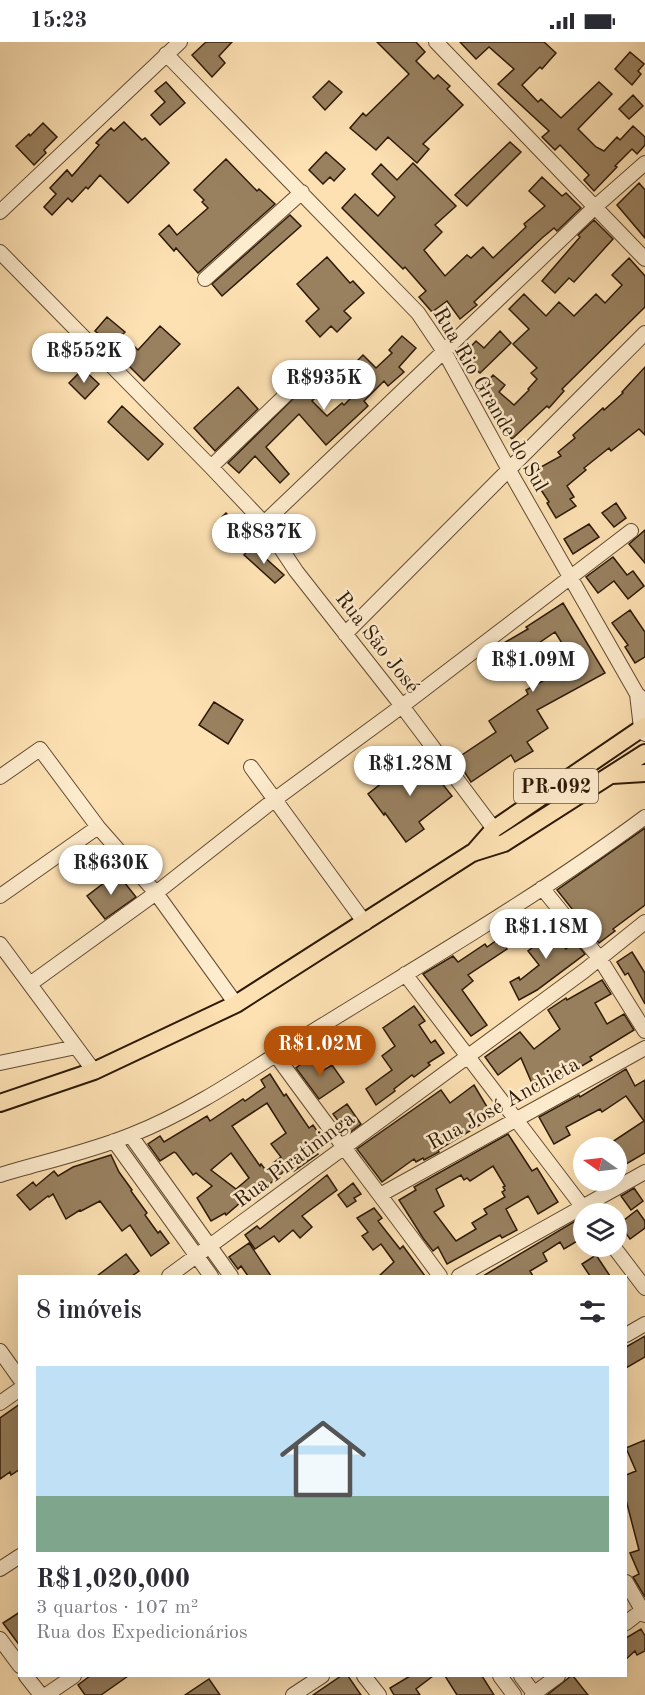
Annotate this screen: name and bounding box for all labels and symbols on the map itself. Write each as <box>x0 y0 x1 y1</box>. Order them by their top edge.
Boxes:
street label: Rua Rio Grande do Sul <box>428 304 551 496</box>
pin: R$552K <box>35 333 133 384</box>
pin: R$935K <box>275 360 373 411</box>
pin: R$837K <box>215 514 313 565</box>
street label: Rua São José <box>331 588 423 698</box>
pin: R$1.09M <box>478 642 588 693</box>
pin: R$1.28M <box>355 746 465 797</box>
road number: PR-092 <box>514 769 598 803</box>
pin: R$630K <box>62 845 160 896</box>
pin: R$1.18M <box>491 909 601 960</box>
pin: R$1.02M <box>265 1026 375 1077</box>
street label: Rua José Anchieta <box>424 1054 583 1155</box>
street label: Rua Piratininga <box>231 1108 359 1212</box>
north arrow <box>573 1137 627 1191</box>

